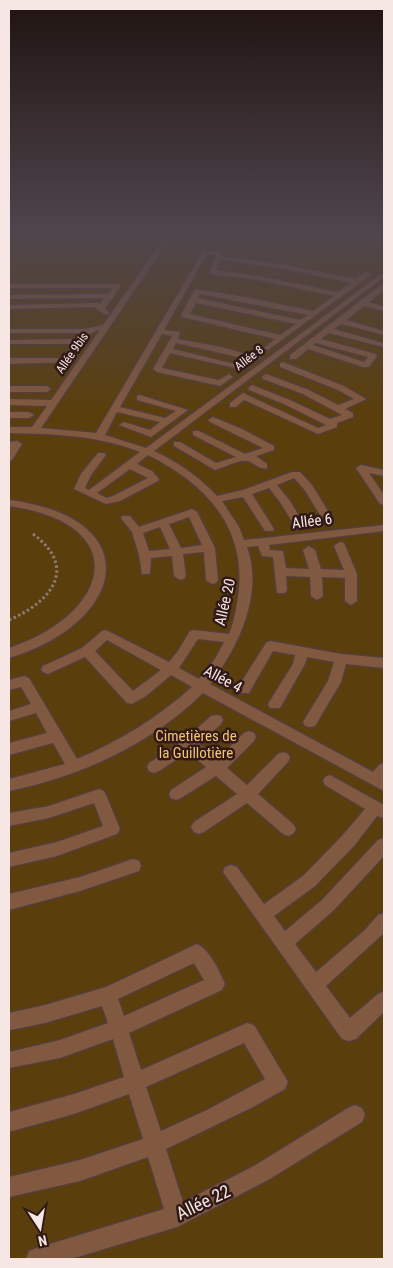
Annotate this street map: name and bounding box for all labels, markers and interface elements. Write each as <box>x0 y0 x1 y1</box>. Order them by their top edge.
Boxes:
street label: Allée 9bis <box>53 330 91 376</box>
street label: Allée 8 <box>232 343 266 373</box>
street label: Allée 6 <box>291 510 333 532</box>
street label: Allée 20 <box>211 577 239 627</box>
street label: Allée 4 <box>201 662 245 696</box>
park label: Cimetières de la Guillotière <box>155 727 237 762</box>
street label: Allée 22 <box>173 1180 234 1224</box>
north arrow <box>15 1203 65 1253</box>
text: N <box>37 1232 49 1249</box>

